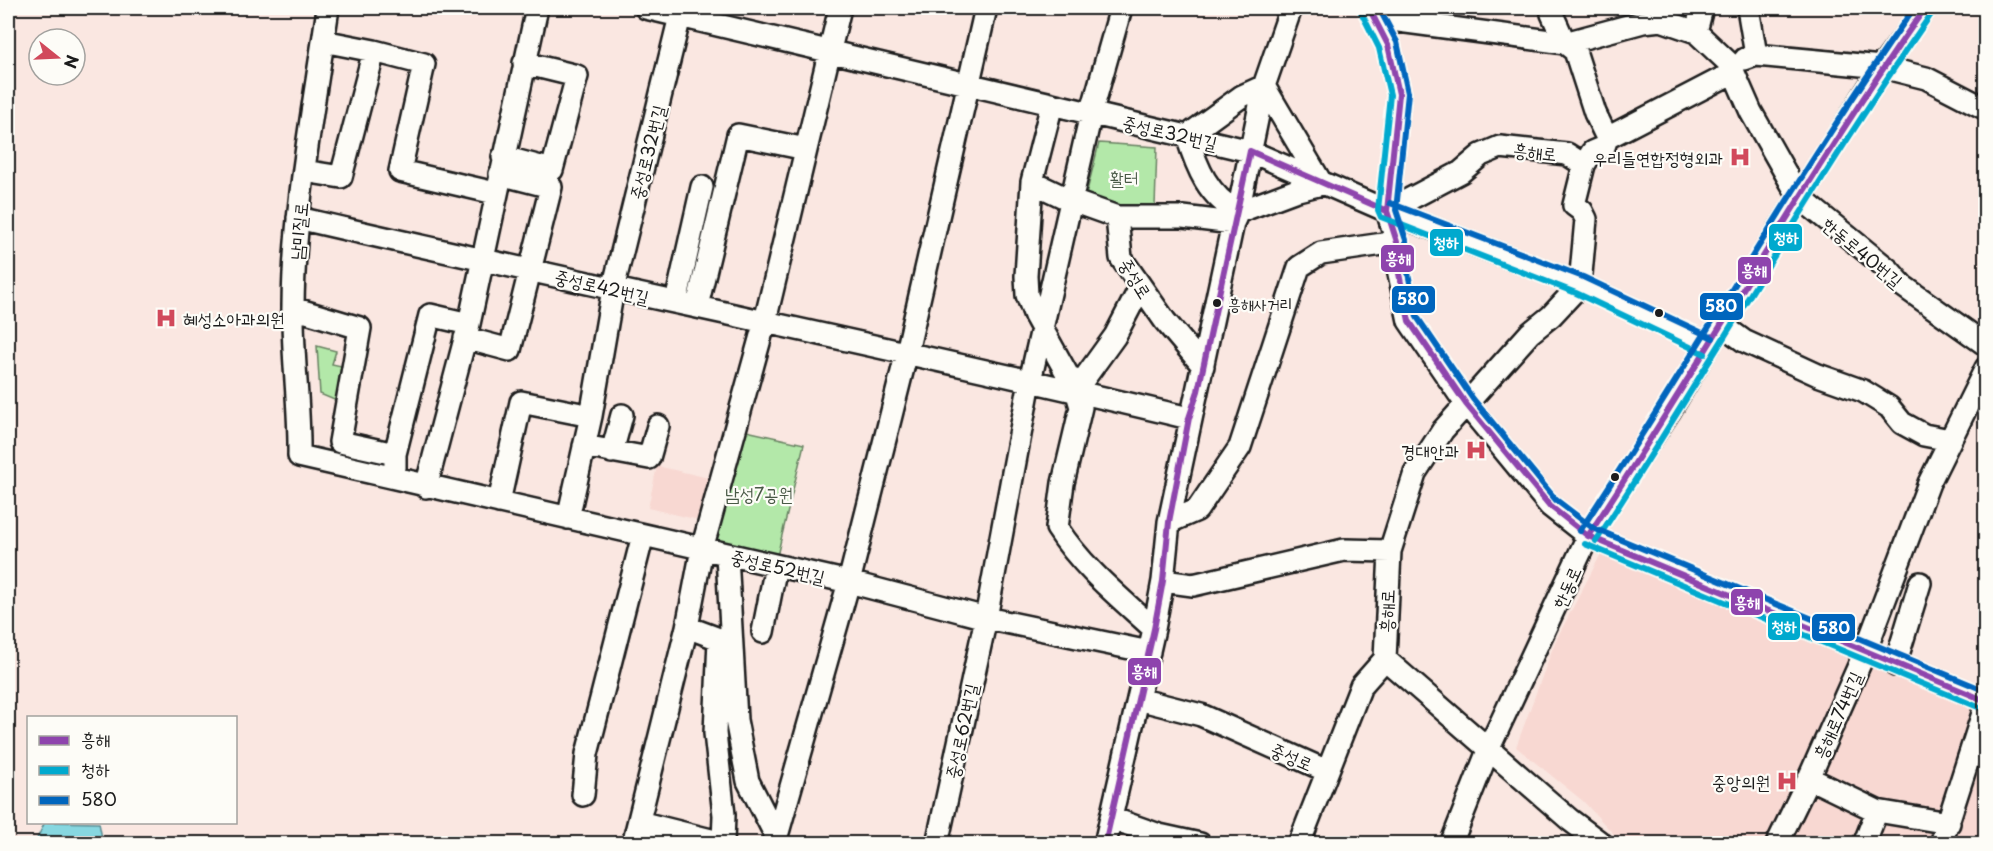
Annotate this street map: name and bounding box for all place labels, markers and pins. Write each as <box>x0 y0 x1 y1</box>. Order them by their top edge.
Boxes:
place label: 우리들연합정형외과 <box>1593 144 1723 171</box>
hospital icon: 우리들연합정형외과 <box>1728 145 1752 169</box>
place label: 흥해사거리 <box>1228 291 1292 315</box>
marker: 흥해사거리 <box>1211 297 1223 309</box>
place label: 혜성소아과의원 <box>183 305 284 332</box>
hospital icon: 혜성소아과의원 <box>154 306 178 330</box>
unlabelled marker <box>1653 307 1665 319</box>
place label: 경대안과 <box>1401 437 1459 464</box>
hospital icon: 경대안과 <box>1464 438 1488 462</box>
unlabelled marker <box>1609 471 1621 483</box>
place label: 중앙의원 <box>1712 768 1770 795</box>
hospital icon: 중앙의원 <box>1775 769 1799 793</box>

